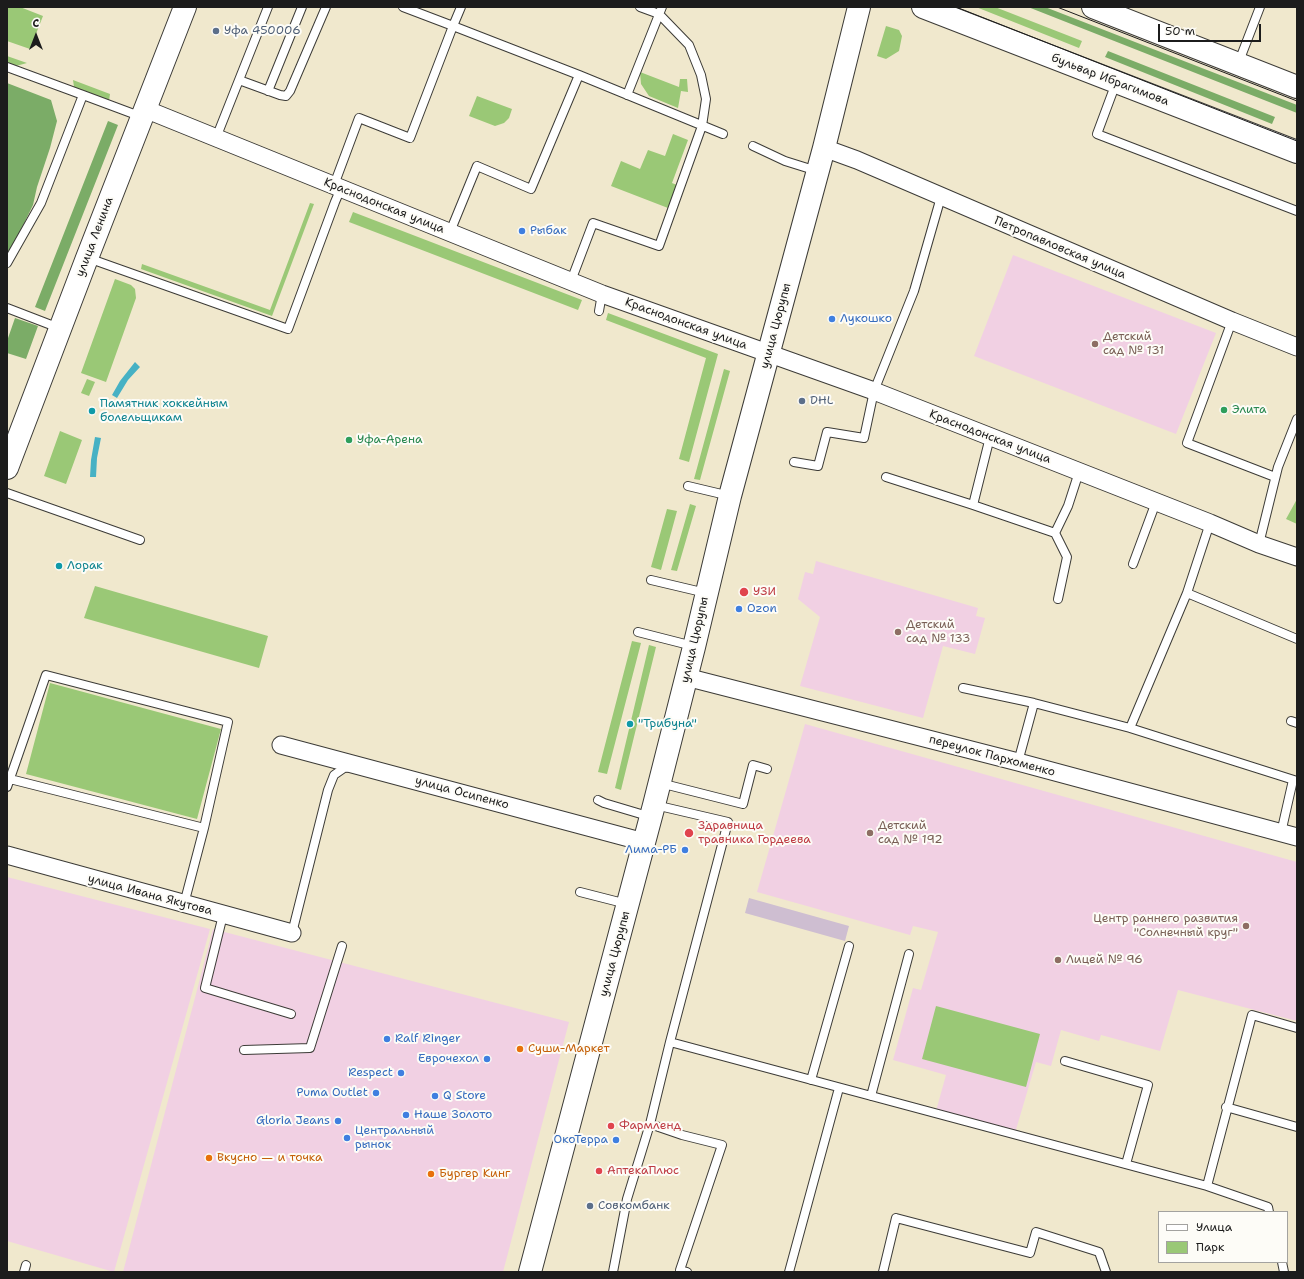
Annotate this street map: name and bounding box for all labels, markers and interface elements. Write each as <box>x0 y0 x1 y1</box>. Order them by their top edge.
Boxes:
north arrow <box>16 16 56 56</box>
text: С <box>33 16 39 31</box>
scale bar <box>1160 16 1263 42</box>
text: 50 m <box>1165 23 1195 39</box>
place label: Уфа 450006 <box>224 24 301 38</box>
marker: Уфа 450006 <box>211 26 221 36</box>
street label: бульвар Ибрагимова <box>1049 51 1171 109</box>
street label: Краснодонская улица <box>321 175 447 237</box>
street label: улица Ленина <box>73 195 117 279</box>
street label: Петропавловская улица <box>992 214 1128 282</box>
place label: Рыбак <box>530 224 567 238</box>
marker: Рыбак <box>517 226 527 236</box>
street label: улица Цюрупы <box>758 282 794 370</box>
street label: Краснодонская улица <box>623 295 749 353</box>
place label: Лукошко <box>840 312 892 326</box>
marker: Лукошко <box>827 314 837 324</box>
place label: Детский сад № 131 <box>1103 330 1164 358</box>
marker: Детский сад № 131 <box>1090 339 1100 349</box>
place label: DHL <box>810 394 833 408</box>
marker: DHL <box>797 396 807 406</box>
place label: Памятник хоккейным болельщикам <box>100 397 228 425</box>
place label: Элита <box>1232 403 1266 417</box>
marker: Элита <box>1219 405 1229 415</box>
marker: Памятник хоккейным болельщикам <box>87 406 97 416</box>
street label: Краснодонская улица <box>927 407 1053 467</box>
place label: Уфа-Арена <box>357 433 422 447</box>
marker: Уфа-Арена <box>344 435 354 445</box>
place label: Лорак <box>67 559 103 573</box>
marker: Лорак <box>54 561 64 571</box>
place label: УЗИ <box>753 585 776 599</box>
marker: УЗИ <box>738 586 750 598</box>
street label: улица Цюрупы <box>678 595 712 685</box>
place label: Ozon <box>747 602 777 616</box>
marker: Ozon <box>734 604 744 614</box>
place label: Детский сад № 133 <box>906 618 970 646</box>
marker: Детский сад № 133 <box>893 627 903 637</box>
place label: "Трибуна" <box>638 717 697 731</box>
marker: "Трибуна" <box>625 719 635 729</box>
street label: переулок Пархоменко <box>927 732 1057 780</box>
street label: улица Осипенко <box>414 774 510 812</box>
place label: Здравница травника Гордеева <box>698 819 811 847</box>
place label: Детский сад № 192 <box>878 819 943 847</box>
marker: Здравница травника Гордеева <box>683 827 695 839</box>
marker: Детский сад № 192 <box>865 828 875 838</box>
place label: Лима-РБ <box>625 843 677 857</box>
marker: Лима-РБ <box>680 845 690 855</box>
street label: улица Ивана Якутова <box>86 871 214 919</box>
street label: улица Цюрупы <box>597 910 633 998</box>
place label: Центр раннего развития "Солнечный круг" <box>1093 912 1238 940</box>
marker: Центр раннего развития "Солнечный круг" <box>1241 921 1251 931</box>
place label: Лицей № 96 <box>1066 953 1143 967</box>
marker: Лицей № 96 <box>1053 955 1063 965</box>
place label: Ralf Ringer <box>395 1032 461 1046</box>
marker: Ralf Ringer <box>382 1034 392 1044</box>
place label: Суши-Маркет <box>528 1042 610 1056</box>
marker: Суши-Маркет <box>515 1044 525 1054</box>
place label: Еврочехол <box>418 1052 479 1066</box>
marker: Еврочехол <box>482 1054 492 1064</box>
place label: Respect <box>348 1066 393 1080</box>
marker: Respect <box>396 1068 406 1078</box>
place label: Puma Outlet <box>296 1086 368 1100</box>
marker: Puma Outlet <box>371 1088 381 1098</box>
place label: Q Store <box>443 1089 486 1103</box>
marker: Q Store <box>430 1091 440 1101</box>
place label: Наше Золото <box>414 1108 492 1122</box>
marker: Наше Золото <box>401 1110 411 1120</box>
place label: Gloria Jeans <box>256 1114 330 1128</box>
marker: Gloria Jeans <box>333 1116 343 1126</box>
place label: Фармленд <box>619 1119 681 1133</box>
marker: Фармленд <box>606 1121 616 1131</box>
place label: Центральный рынок <box>355 1124 434 1152</box>
marker: Центральный рынок <box>342 1133 352 1143</box>
place label: ОкоТерра <box>554 1133 608 1147</box>
marker: ОкоТерра <box>611 1135 621 1145</box>
place label: Вкусно — и точка <box>217 1151 323 1165</box>
marker: Вкусно — и точка <box>204 1153 214 1163</box>
place label: АптекаПлюс <box>607 1164 679 1178</box>
marker: АптекаПлюс <box>594 1166 604 1176</box>
place label: Бургер Кинг <box>439 1167 510 1181</box>
marker: Бургер Кинг <box>426 1169 436 1179</box>
place label: Совкомбанк <box>598 1199 670 1213</box>
marker: Совкомбанк <box>585 1201 595 1211</box>
legend <box>1158 1211 1288 1263</box>
text: Улица <box>1196 1219 1232 1235</box>
text: Парк <box>1196 1239 1224 1255</box>

